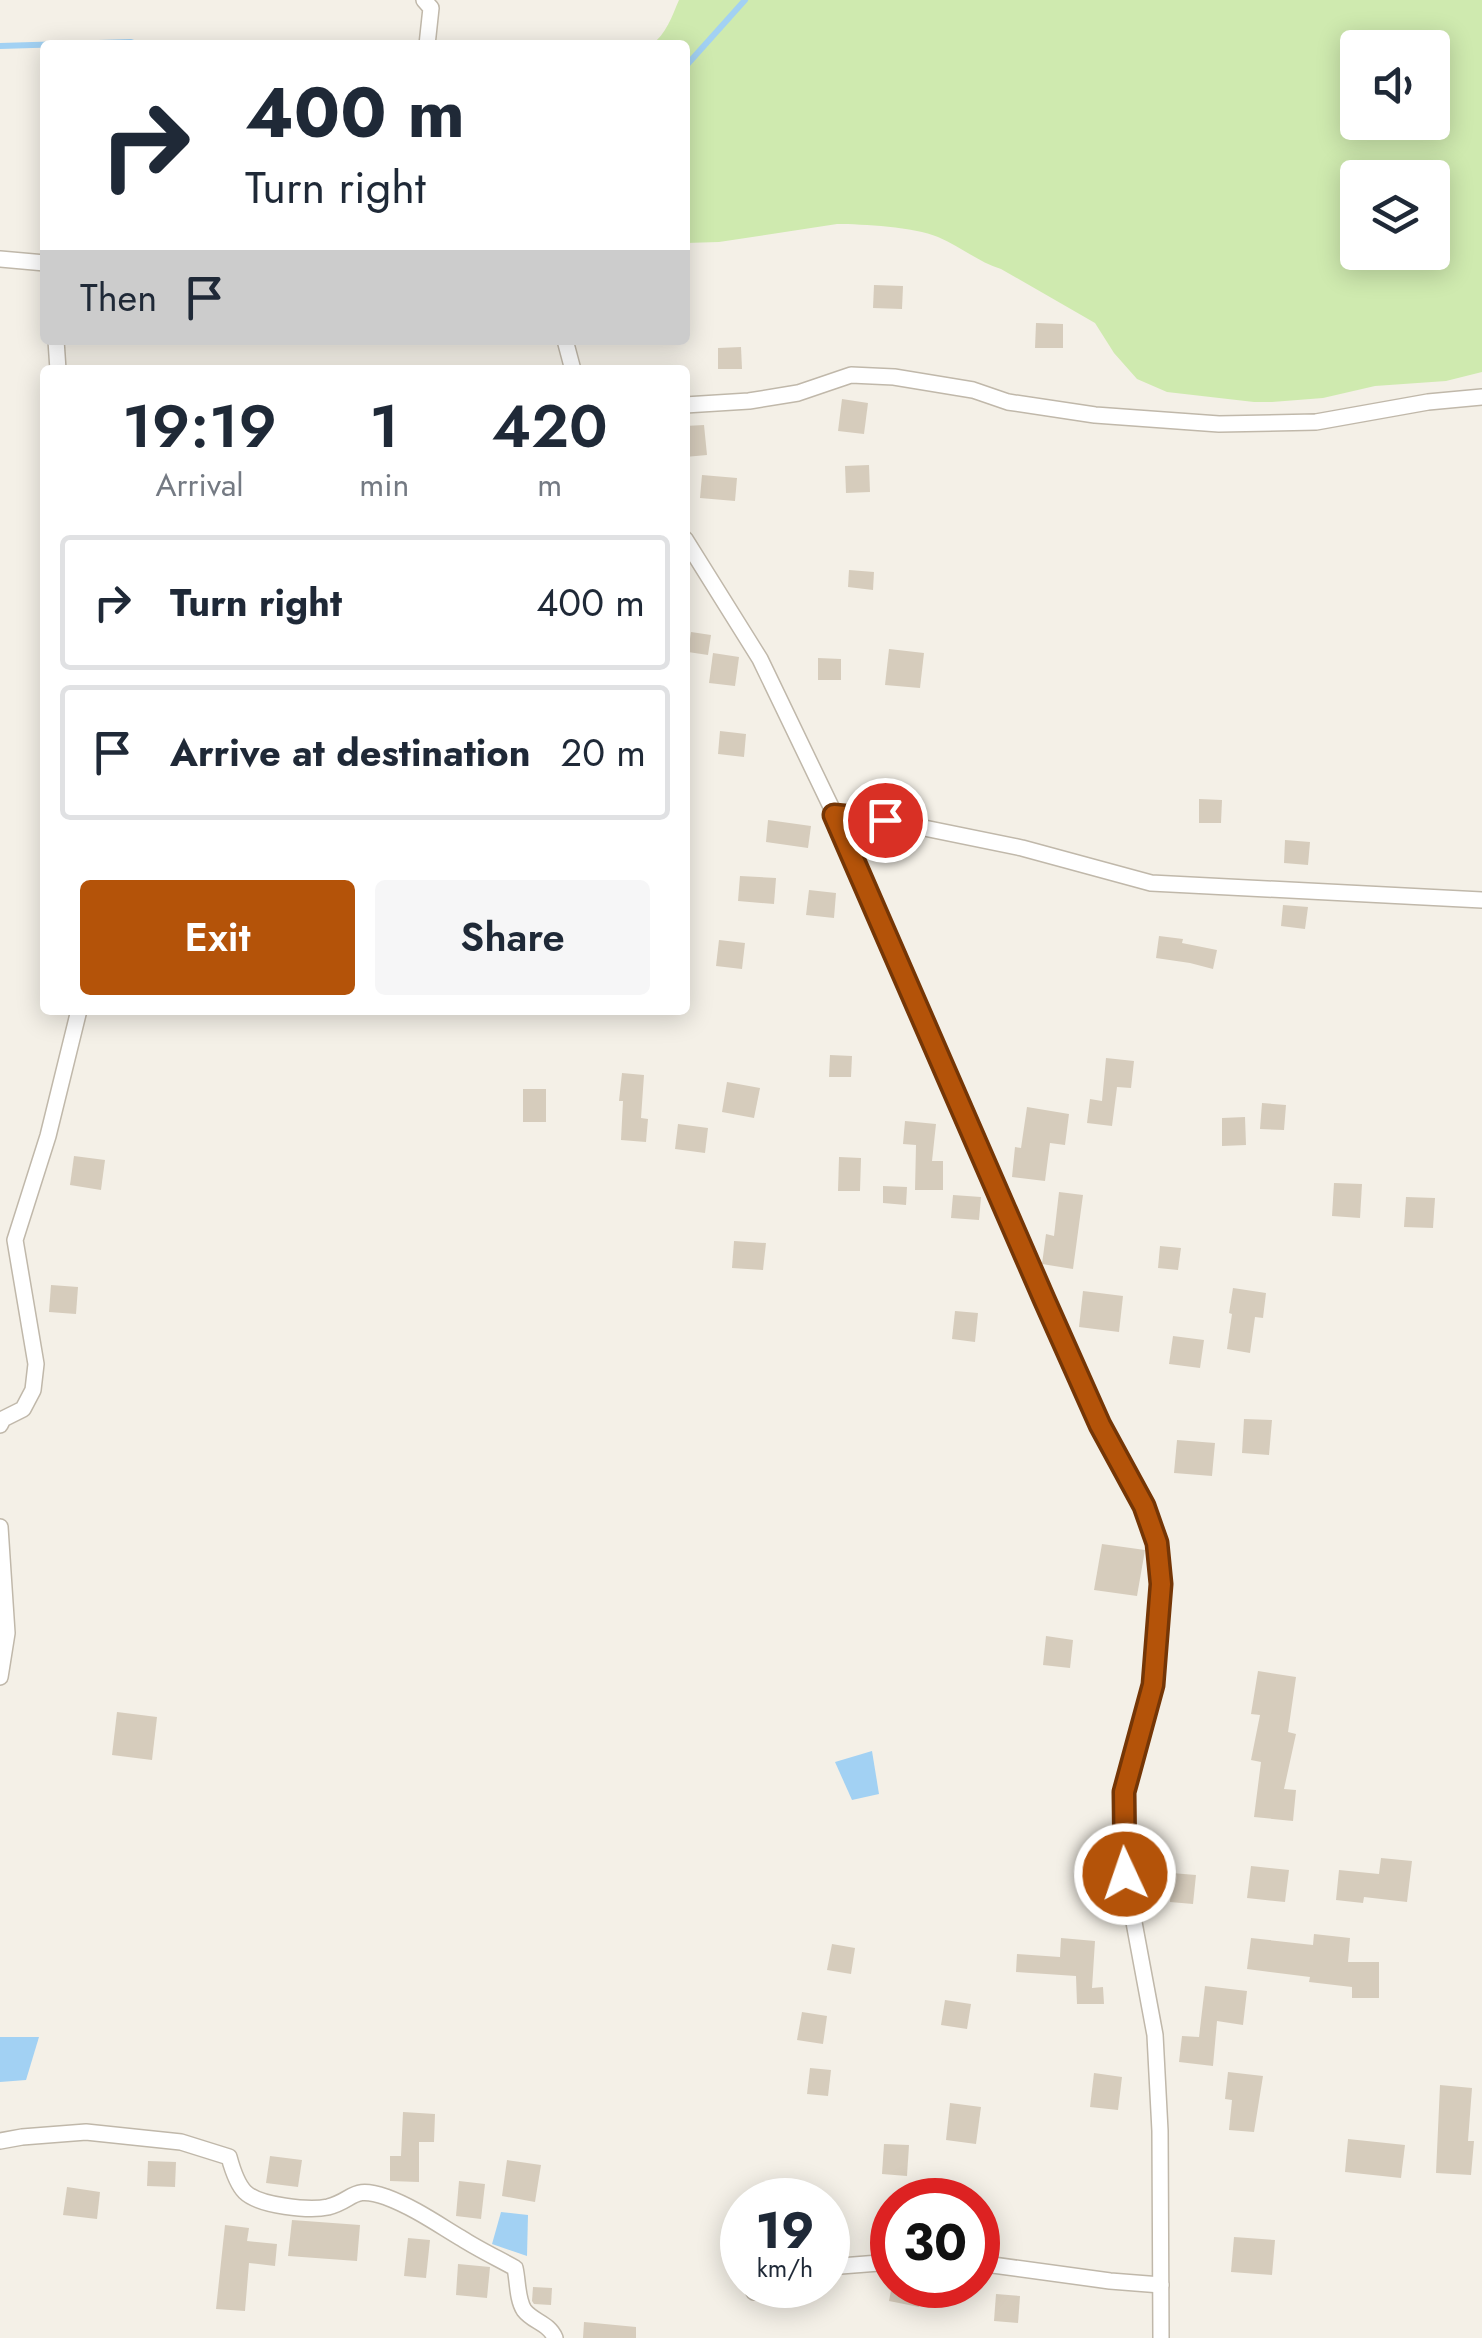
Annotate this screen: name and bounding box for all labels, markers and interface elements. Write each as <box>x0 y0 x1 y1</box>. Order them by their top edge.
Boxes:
map controls <box>1340 30 1450 270</box>
button: sound <box>1340 30 1450 140</box>
text: 400 m <box>245 62 465 163</box>
icon: right <box>80 80 210 210</box>
text: Turn right <box>245 155 426 220</box>
button: layers <box>1340 160 1450 270</box>
text: Then <box>80 270 157 325</box>
icon: arrive <box>177 270 232 325</box>
text: 19:19 <box>122 383 277 470</box>
text: 1 <box>370 383 399 470</box>
text: 420 <box>492 383 608 470</box>
text: Arrival <box>155 462 244 508</box>
text: min <box>359 462 409 508</box>
text: m <box>537 462 562 508</box>
icon: right <box>85 575 140 630</box>
text: Turn right <box>170 575 342 630</box>
text: 400 m <box>536 575 645 630</box>
icon: arrive <box>85 725 140 780</box>
text: Arrive at destination <box>170 725 531 780</box>
text: 20 m <box>561 725 646 780</box>
pin <box>843 778 928 863</box>
icon: arrive <box>858 793 913 848</box>
button: Exit <box>80 880 355 995</box>
button: Share <box>375 880 650 995</box>
position arrow <box>1073 1822 1177 1926</box>
speed limit sign: 30 <box>870 2178 1000 2308</box>
text: 19 <box>756 2194 814 2267</box>
text: km/h <box>757 2250 813 2286</box>

